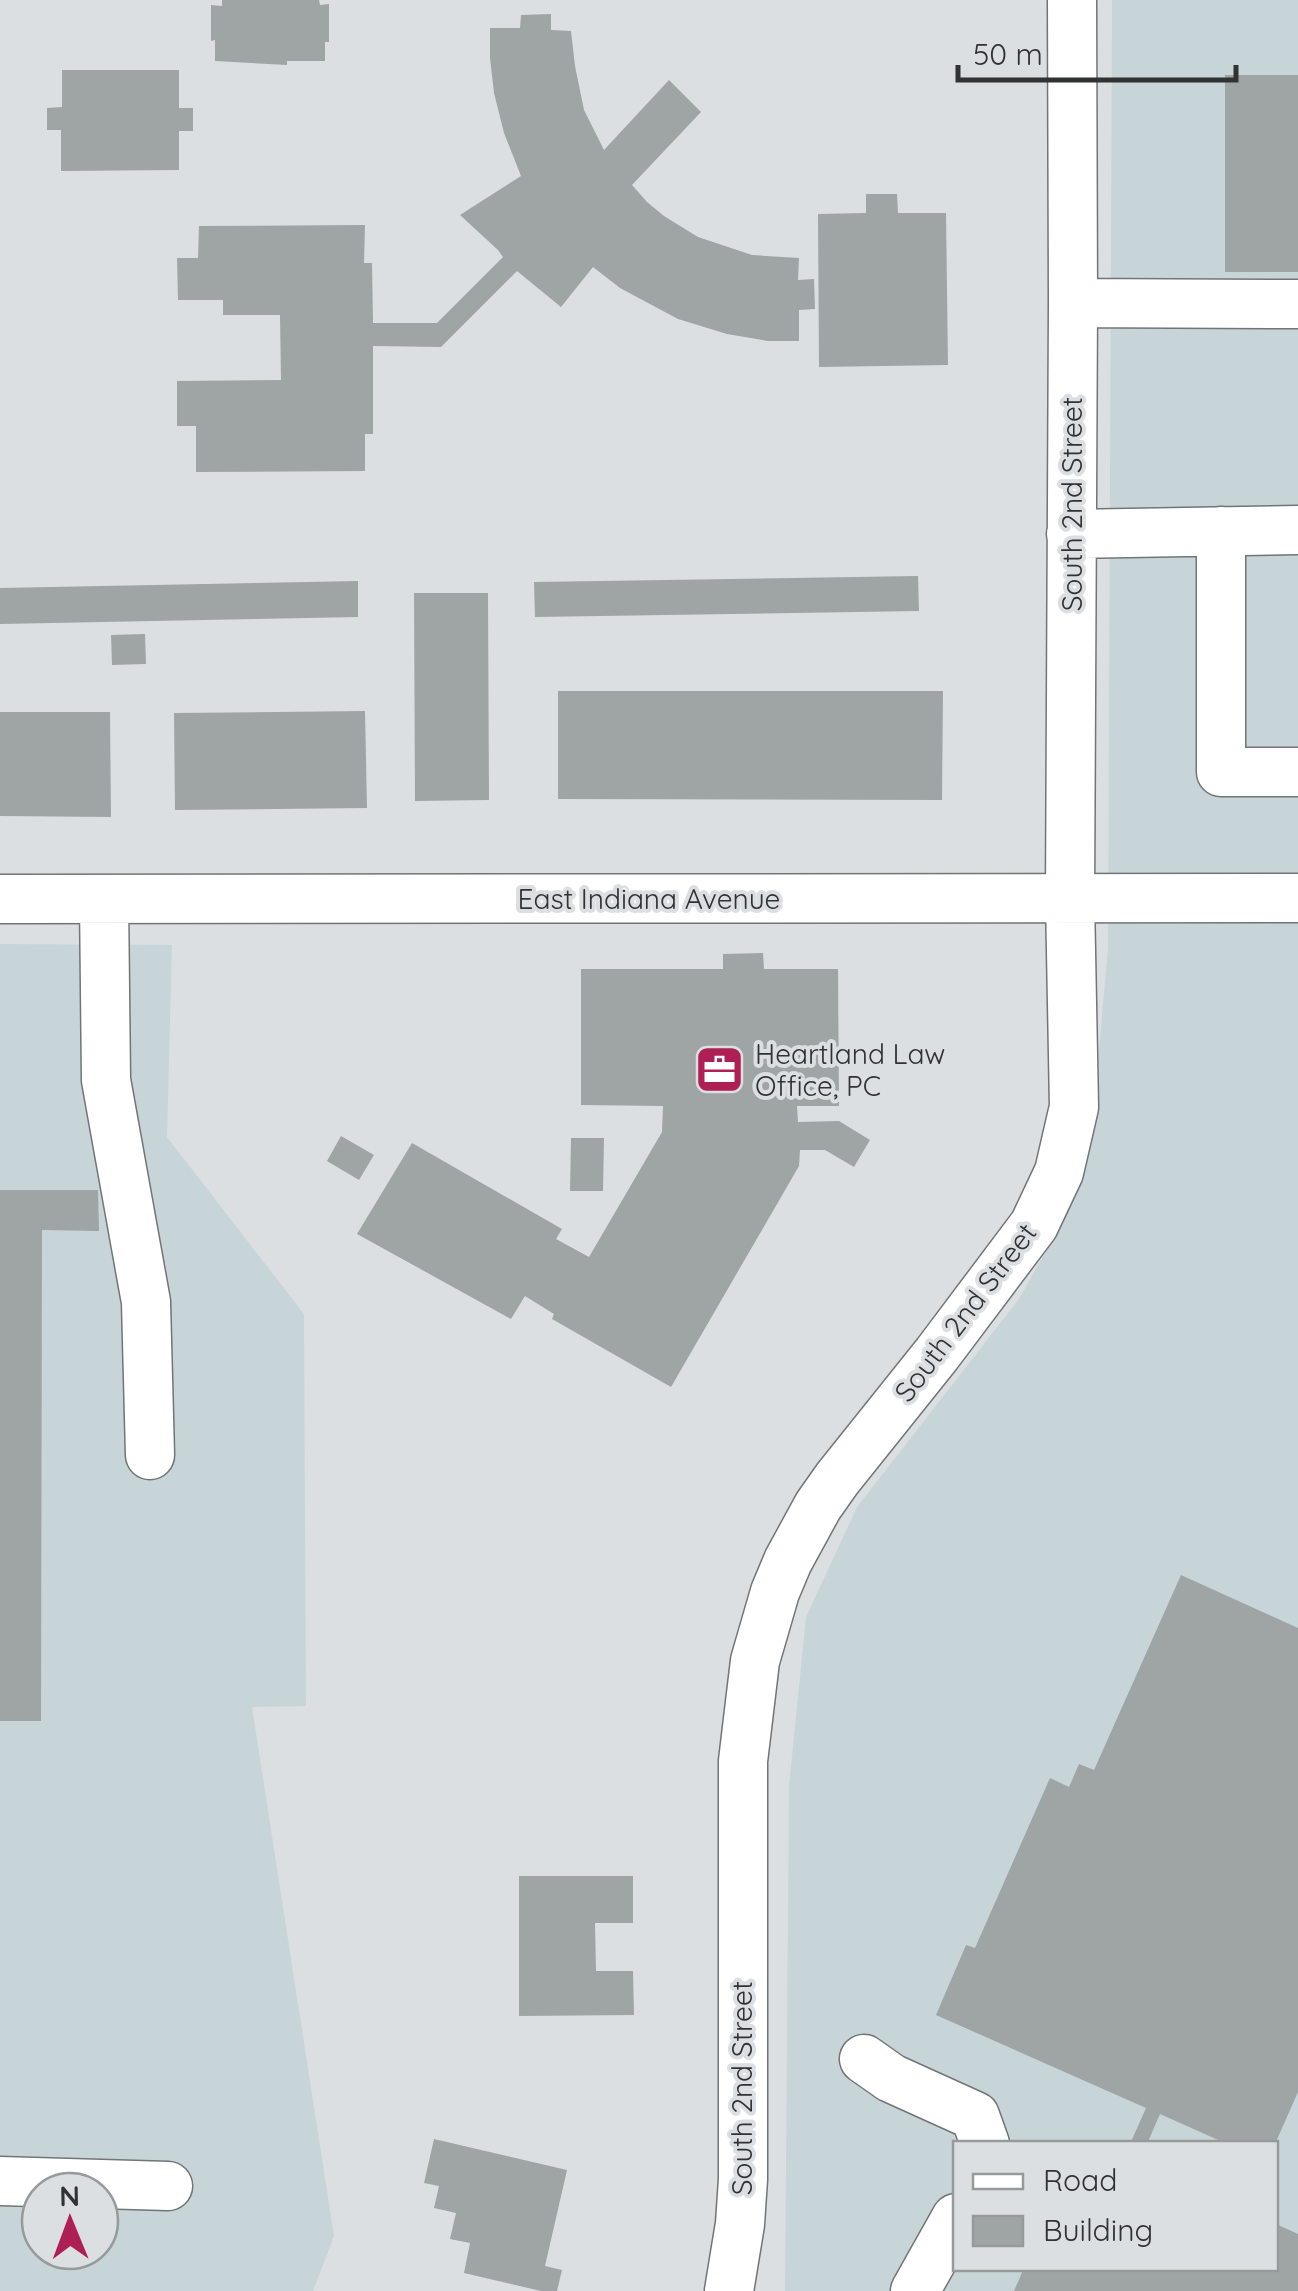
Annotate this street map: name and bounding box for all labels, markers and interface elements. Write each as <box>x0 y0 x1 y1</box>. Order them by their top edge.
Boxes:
scale bar <box>958 20 1236 82</box>
text: 50 m <box>973 35 1043 73</box>
street label: South 2nd Street <box>1054 397 1089 611</box>
street label: East Indiana Avenue <box>518 881 780 916</box>
place label: Heartland Law Office, PC <box>755 1036 945 1103</box>
office icon: Heartland Law Office, PC <box>694 1043 746 1095</box>
street label: South 2nd Street <box>886 1216 1044 1408</box>
street label: South 2nd Street <box>724 1981 759 2195</box>
legend <box>953 2141 1278 2271</box>
text: Road <box>1043 2161 1117 2199</box>
north arrow <box>20 2171 120 2271</box>
text: N <box>59 2178 80 2213</box>
text: Building <box>1043 2211 1153 2249</box>

